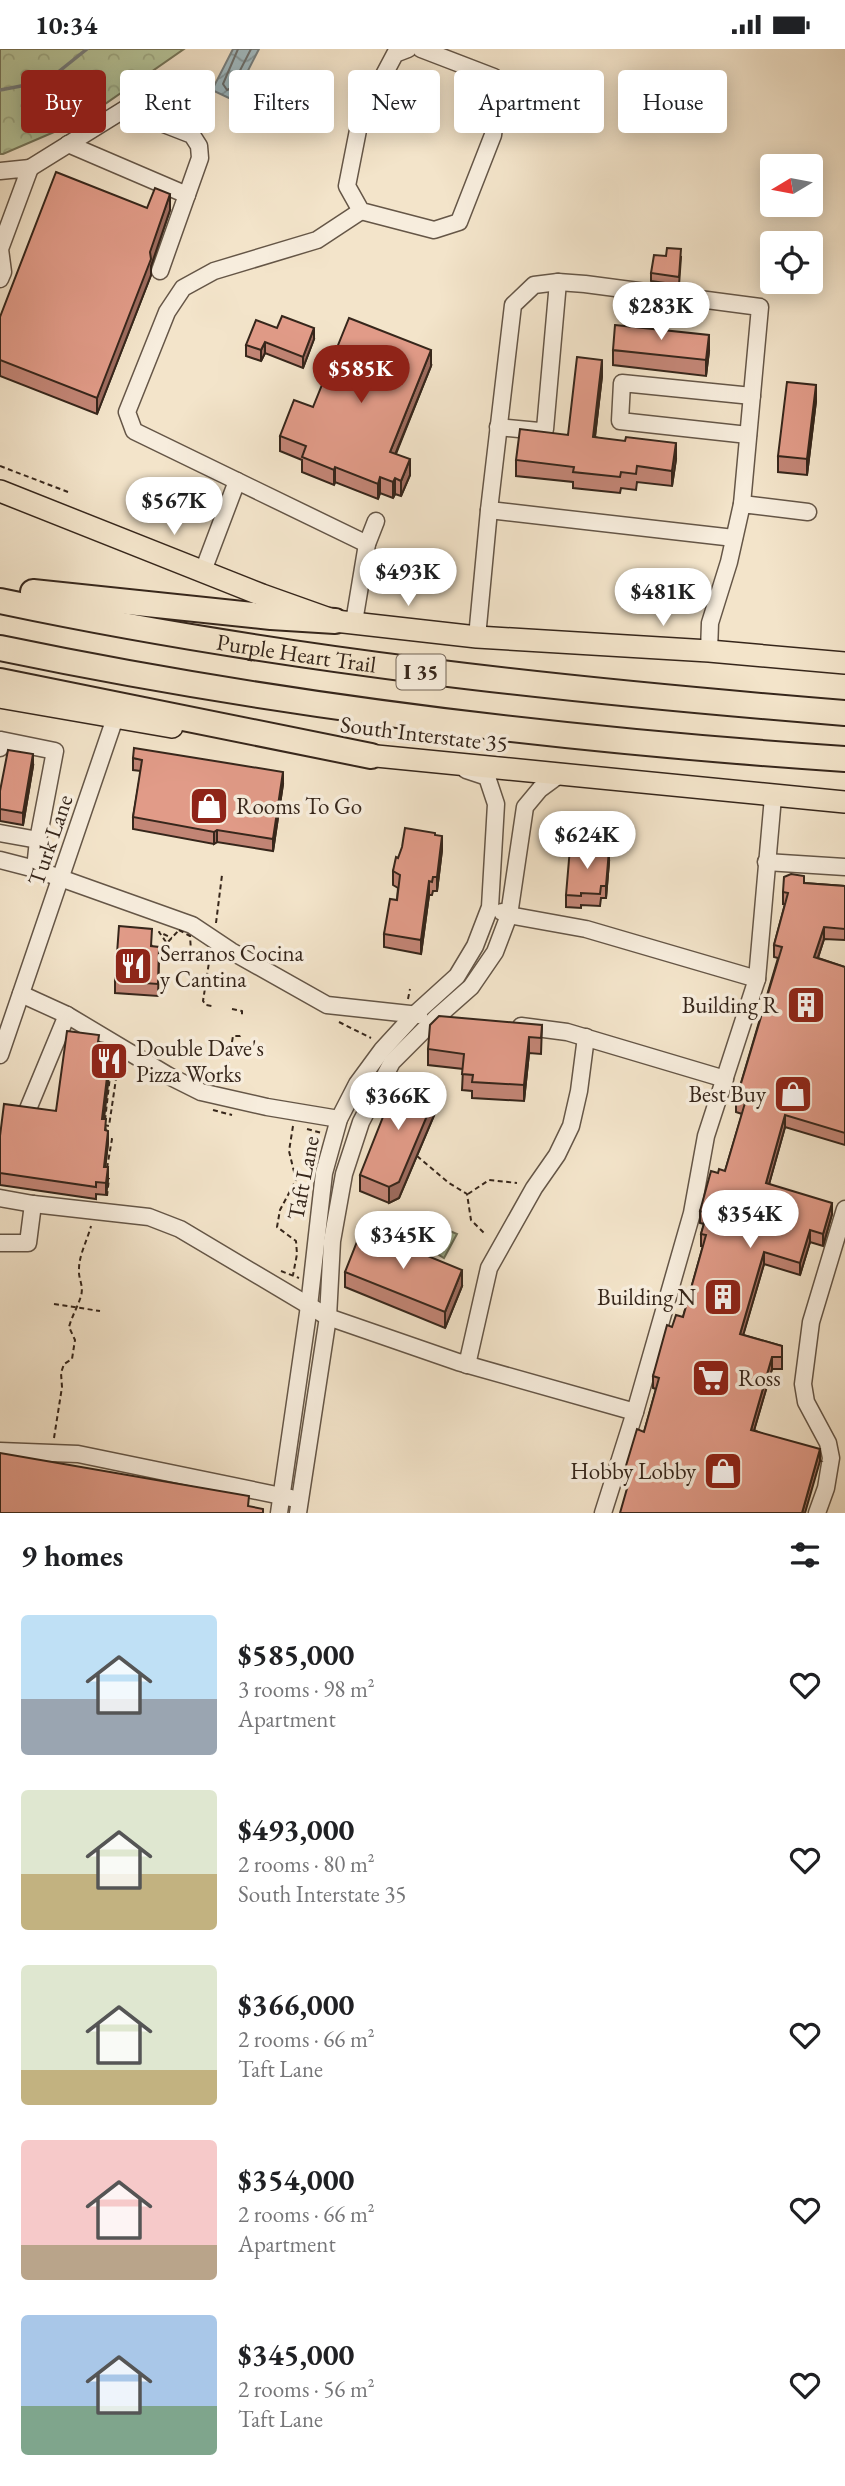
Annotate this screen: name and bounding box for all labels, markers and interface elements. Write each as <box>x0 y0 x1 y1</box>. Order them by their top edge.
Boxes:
text: 10:34 <box>35 8 97 42</box>
chip: Buy <box>21 70 106 133</box>
chip: Rent <box>120 70 215 133</box>
chip: Filters <box>229 70 334 133</box>
chip: New <box>348 70 440 133</box>
chip: Apartment <box>454 70 604 133</box>
chip: House <box>618 70 727 133</box>
north arrow <box>760 154 822 217</box>
map controls <box>760 154 823 294</box>
button: locate <box>760 231 823 294</box>
pin: $283K <box>612 282 710 342</box>
text: $283K <box>629 290 693 320</box>
pin: $585K <box>312 345 410 405</box>
text: $585K <box>329 353 393 383</box>
pin: $567K <box>125 477 223 537</box>
text: $567K <box>142 485 206 515</box>
pin: $493K <box>359 549 457 608</box>
text: $493K <box>376 556 440 586</box>
pin: $481K <box>614 569 712 628</box>
text: $481K <box>631 576 695 606</box>
street label: Purple Heart Trail <box>215 627 378 680</box>
road number: I 35 <box>396 655 446 689</box>
street label: South Interstate 35 <box>339 709 509 759</box>
shop icon: Rooms To Go <box>188 785 230 827</box>
street label: Turk Lane <box>20 790 80 889</box>
place label: Rooms To Go <box>236 791 362 821</box>
pin: $624K <box>538 811 636 871</box>
text: $624K <box>555 819 619 849</box>
place label: Serranos Cocina y Cantina <box>160 938 305 994</box>
restaurant icon: Serranos Cocina y Cantina <box>112 945 154 987</box>
building icon: Building R <box>785 984 827 1026</box>
place label: Building R <box>682 990 780 1020</box>
place label: Double Dave's Pizza Works <box>136 1033 264 1089</box>
restaurant icon: Double Dave's Pizza Works <box>88 1040 130 1082</box>
pin: $366K <box>349 1073 447 1132</box>
shop icon: Best Buy <box>772 1073 814 1115</box>
place label: Best Buy <box>689 1079 767 1109</box>
text: $366K <box>366 1080 430 1110</box>
street label: Taft Lane <box>280 1133 326 1223</box>
pin: $354K <box>701 1191 799 1250</box>
text: $354K <box>718 1198 782 1228</box>
pin: $345K <box>354 1211 452 1271</box>
text: $345K <box>371 1219 435 1249</box>
building icon: Building N <box>702 1276 744 1318</box>
place label: Building N <box>597 1282 696 1312</box>
supermarket icon: Ross <box>690 1357 732 1399</box>
place label: Ross <box>738 1363 781 1393</box>
shop icon: Hobby Lobby <box>702 1450 744 1492</box>
place label: Hobby Lobby <box>570 1456 697 1486</box>
text: 9 homes <box>21 1536 123 1575</box>
icon: filters <box>786 1536 824 1574</box>
text: $585,000 <box>238 1635 354 1674</box>
icon: home <box>77 1643 161 1727</box>
icon: heart <box>786 1666 824 1704</box>
text: 3 rooms · 98 m² <box>238 1674 375 1704</box>
text: Apartment <box>238 1704 336 1734</box>
text: $493,000 <box>238 1810 354 1849</box>
icon: home <box>77 1818 161 1902</box>
icon: heart <box>786 1841 824 1879</box>
text: 2 rooms · 80 m² <box>238 1849 375 1879</box>
text: South Interstate 35 <box>238 1879 406 1909</box>
text: $366,000 <box>238 1985 354 2024</box>
icon: home <box>77 1993 161 2077</box>
icon: heart <box>786 2016 824 2054</box>
text: 2 rooms · 66 m² <box>238 2024 375 2054</box>
text: Taft Lane <box>238 2054 323 2084</box>
text: $354,000 <box>238 2160 354 2199</box>
icon: home <box>77 2168 161 2252</box>
icon: heart <box>786 2191 824 2229</box>
text: 2 rooms · 66 m² <box>238 2199 375 2229</box>
text: Apartment <box>238 2229 336 2259</box>
text: $345,000 <box>238 2335 354 2374</box>
icon: home <box>77 2343 161 2427</box>
icon: heart <box>786 2366 824 2404</box>
text: 2 rooms · 56 m² <box>238 2374 375 2404</box>
text: Taft Lane <box>238 2404 323 2434</box>

